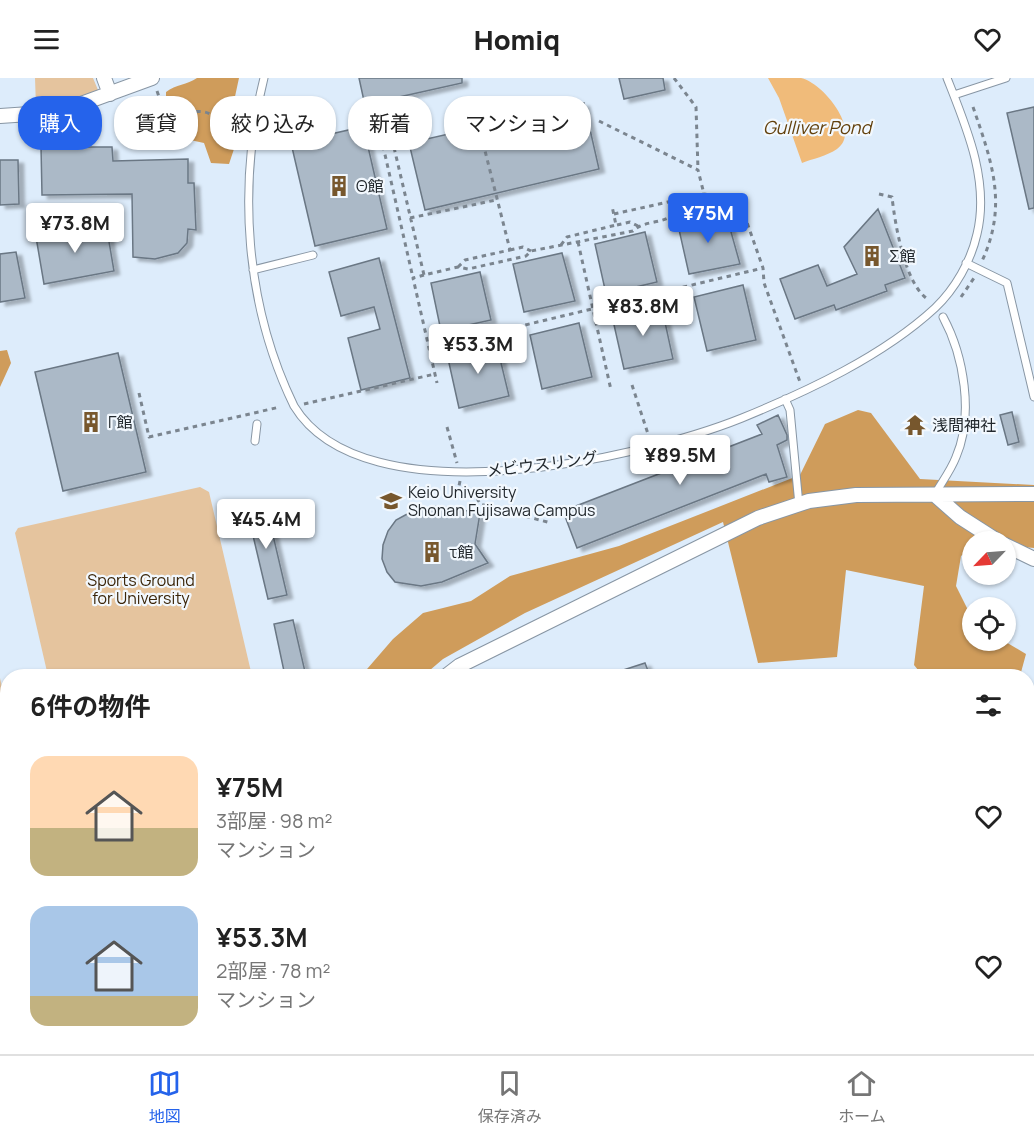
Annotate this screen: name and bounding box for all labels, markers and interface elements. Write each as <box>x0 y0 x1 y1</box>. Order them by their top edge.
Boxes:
text: Homiq <box>474 21 560 58</box>
icon: menu <box>30 23 63 56</box>
icon: heart <box>971 23 1004 56</box>
chip: 購入 <box>18 96 102 150</box>
chip: 賃貸 <box>114 96 198 150</box>
chip: 絞り込み <box>210 96 336 150</box>
chip: 新着 <box>348 96 432 150</box>
chip: マンション <box>444 96 591 150</box>
water label: Gulliver Pond <box>763 115 873 139</box>
building icon: Θ館 <box>327 174 351 198</box>
place label: Θ館 <box>356 175 384 197</box>
pin: ¥75M <box>672 193 744 244</box>
text: ¥75M <box>682 199 734 226</box>
pin: ¥73.8M <box>26 203 124 254</box>
text: ¥73.8M <box>40 209 110 236</box>
building icon: Σ館 <box>860 244 884 268</box>
place label: Σ館 <box>889 245 915 267</box>
pin: ¥83.8M <box>594 286 692 337</box>
text: ¥83.8M <box>607 292 679 319</box>
pin: ¥53.3M <box>429 324 527 375</box>
text: ¥53.3M <box>443 330 513 357</box>
building icon: Γ館 <box>79 410 103 434</box>
place label: Γ館 <box>108 411 132 433</box>
temple icon: 浅間神社 <box>903 413 927 437</box>
place label: 浅間神社 <box>932 414 996 436</box>
pin: ¥89.5M <box>631 435 729 486</box>
text: ¥89.5M <box>644 441 716 468</box>
street label: メビウスリング <box>485 446 599 482</box>
place label: Keio University Shonan Fujisawa Campus <box>408 481 595 521</box>
school or university icon: Keio University Shonan Fujisawa Campus <box>379 489 403 513</box>
pin: ¥45.4M <box>217 499 315 550</box>
text: ¥45.4M <box>231 505 301 532</box>
north arrow <box>962 531 1016 585</box>
map controls <box>962 531 1016 651</box>
building icon: τ館 <box>420 540 444 564</box>
place label: τ館 <box>449 541 473 563</box>
park label: Sports Ground for University <box>87 569 195 609</box>
button: locate <box>962 597 1016 651</box>
text: 6件の物件 <box>30 688 150 724</box>
icon: filters <box>972 689 1005 722</box>
text: ¥75M <box>216 769 283 805</box>
icon: home <box>78 780 150 852</box>
icon: heart <box>972 800 1005 833</box>
text: 3部屋 · 98 m² <box>216 807 333 834</box>
text: マンション <box>216 836 316 863</box>
text: ¥53.3M <box>216 919 308 955</box>
icon: home <box>78 930 150 1002</box>
icon: heart <box>972 950 1005 983</box>
text: 2部屋 · 78 m² <box>216 957 331 984</box>
text: マンション <box>216 986 316 1013</box>
tab: 地図 <box>148 1067 181 1127</box>
tab: 保存済み <box>478 1067 542 1127</box>
tab: ホーム <box>838 1067 886 1127</box>

